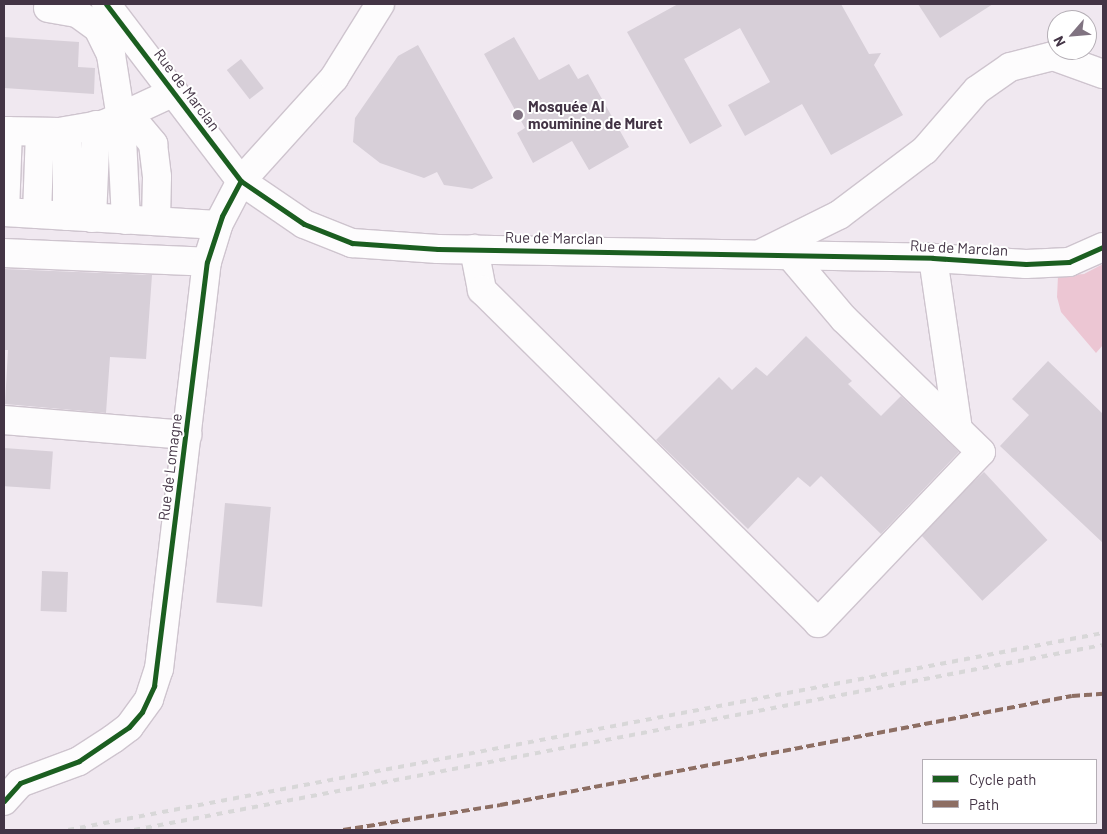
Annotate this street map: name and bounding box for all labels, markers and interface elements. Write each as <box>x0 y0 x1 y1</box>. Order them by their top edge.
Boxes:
north arrow <box>1047 10 1097 60</box>
text: N <box>1049 34 1069 50</box>
street label: Rue de Marclan <box>150 45 224 135</box>
place label: Mosquée Al mouminine de Muret <box>528 97 663 132</box>
marker: Mosquée Al mouminine de Muret <box>512 109 524 121</box>
street label: Rue de Marclan <box>505 228 603 248</box>
street label: Rue de Marclan <box>910 236 1008 260</box>
street label: Rue de Lomagne <box>154 412 186 522</box>
legend <box>922 759 1097 824</box>
text: Cycle path <box>969 770 1036 788</box>
text: Path <box>969 795 999 813</box>

